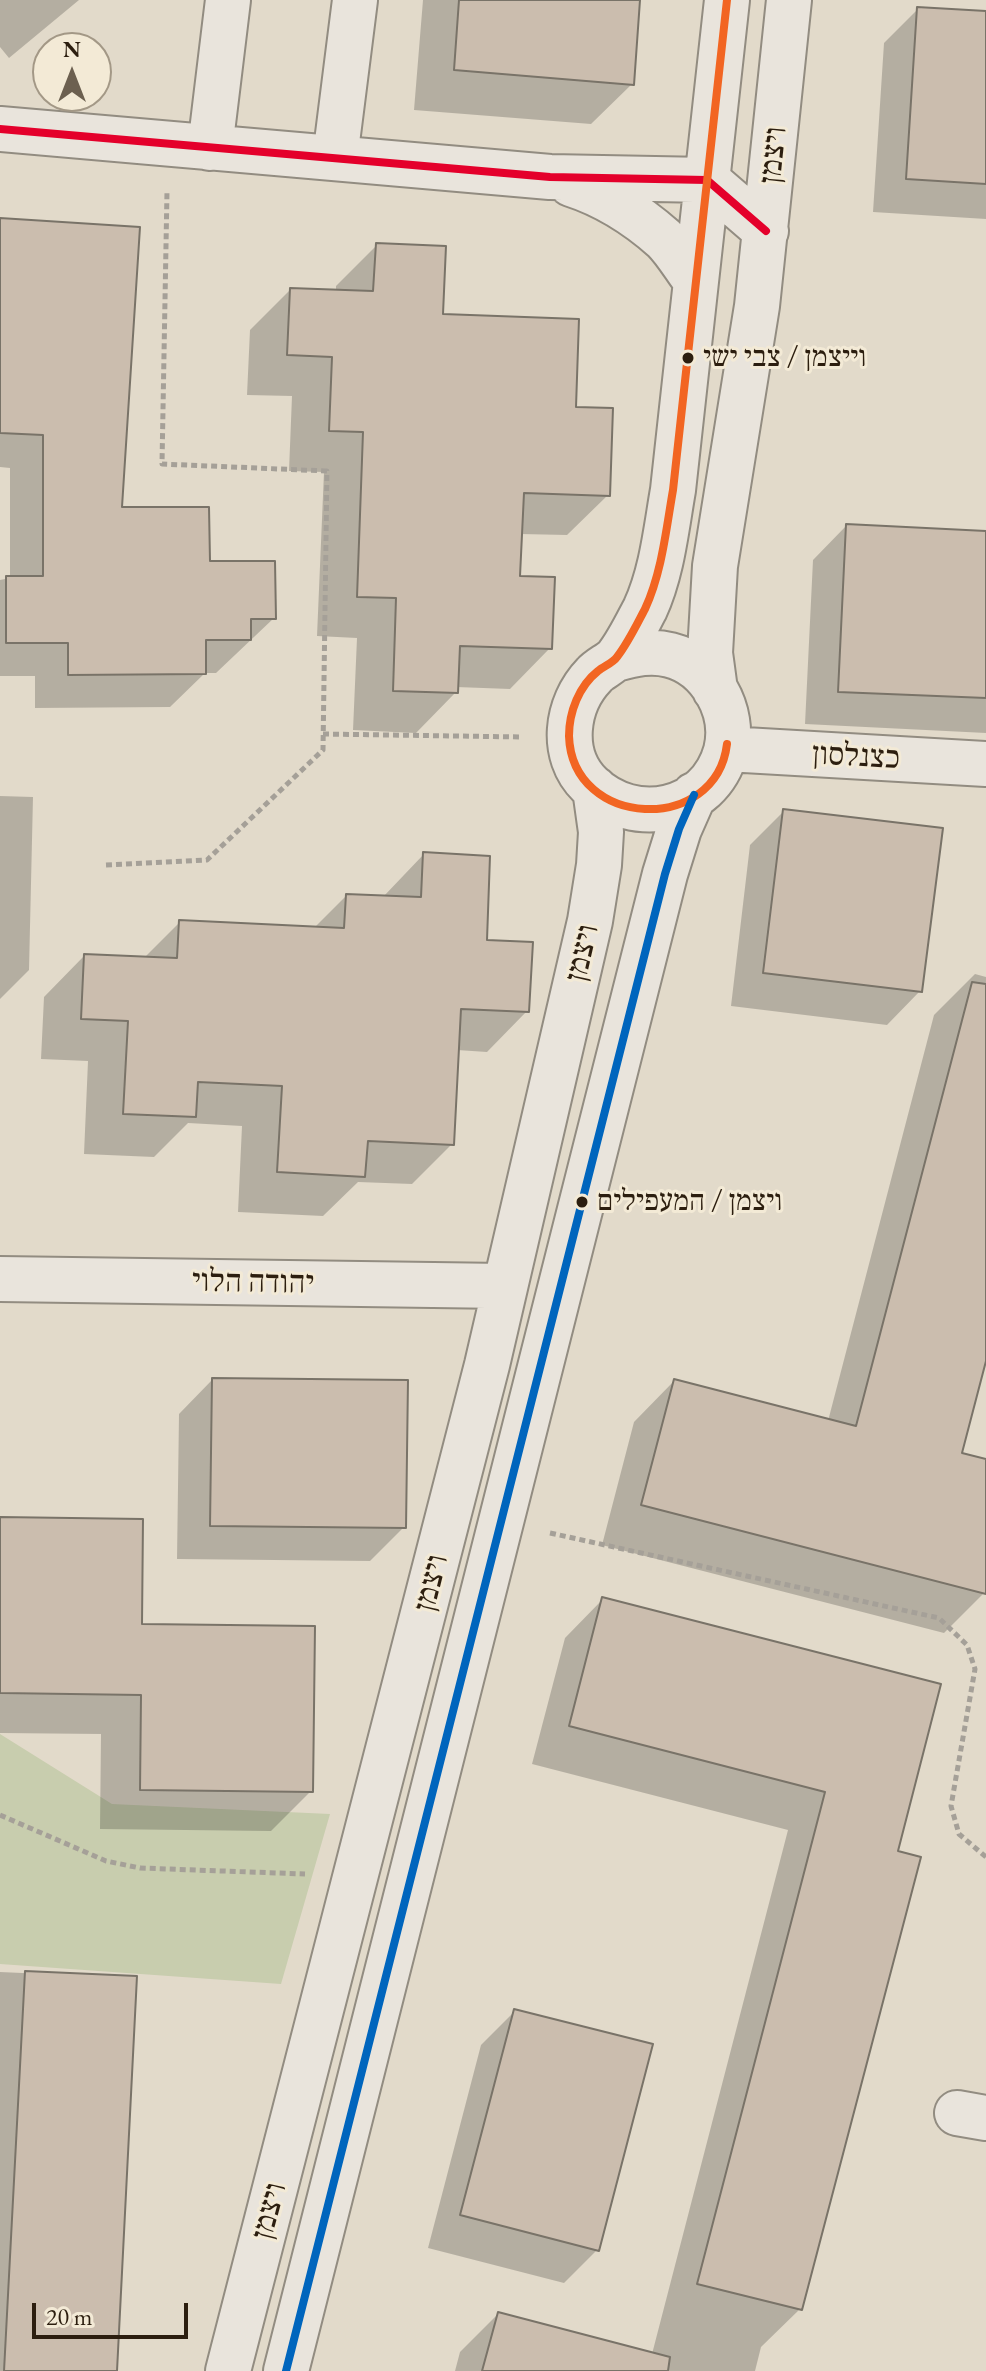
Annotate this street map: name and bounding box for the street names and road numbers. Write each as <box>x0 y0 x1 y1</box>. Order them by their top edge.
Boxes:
street label: ויצמן <box>752 124 796 186</box>
street label: כצנלסון <box>811 736 901 778</box>
street label: ויצמן <box>558 921 608 985</box>
street label: יהודה הלוי <box>192 1263 314 1303</box>
street label: ויצמן <box>406 1551 458 1615</box>
street label: ויצמן <box>244 2178 296 2244</box>

